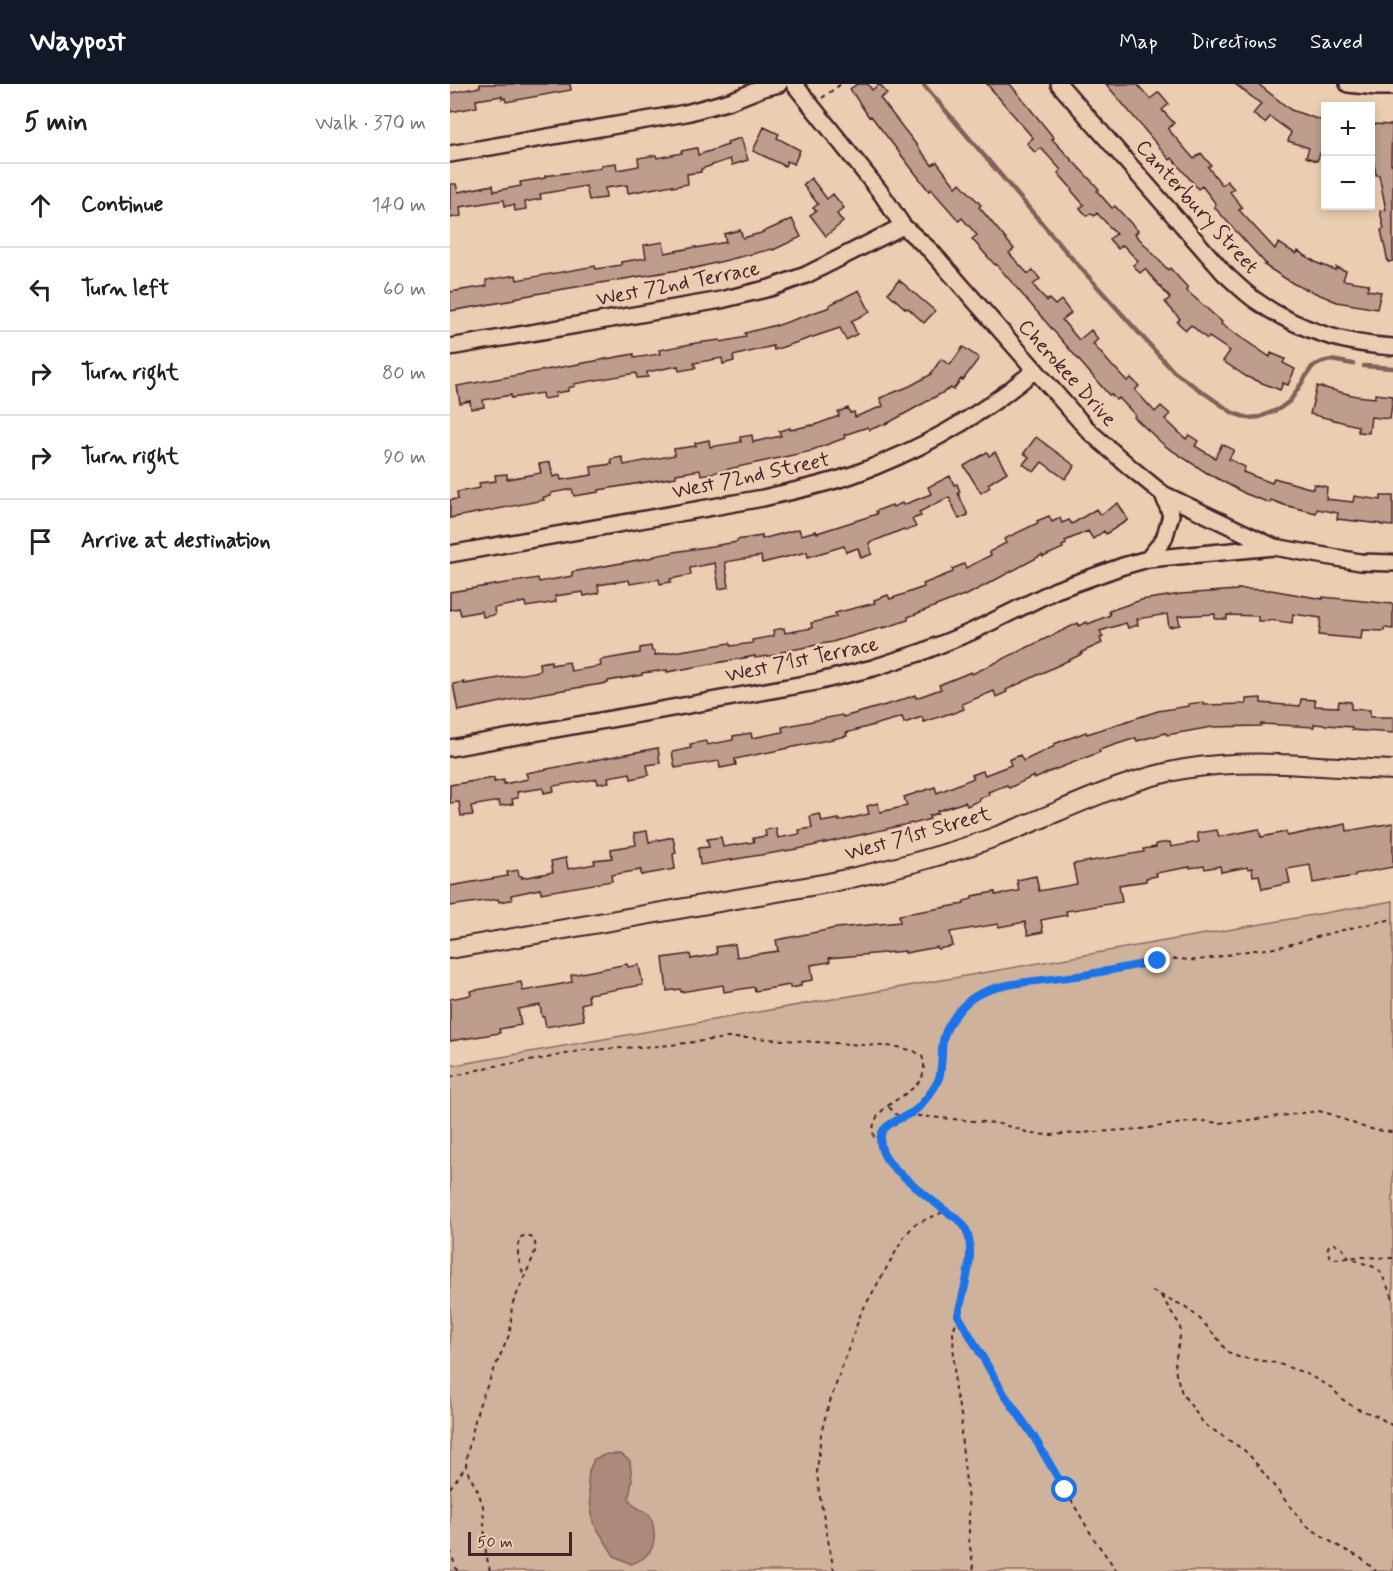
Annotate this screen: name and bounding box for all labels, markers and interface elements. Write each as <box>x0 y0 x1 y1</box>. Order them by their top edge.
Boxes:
text: Waypost <box>30 24 126 61</box>
text: Map <box>1119 28 1158 56</box>
text: Directions <box>1191 28 1277 56</box>
text: Saved <box>1310 28 1363 56</box>
map controls <box>1321 102 1375 210</box>
button: + <box>1321 102 1375 156</box>
text: 5 min <box>24 106 88 140</box>
text: Walk · 370 m <box>315 110 426 137</box>
street label: Canterbury Street <box>1129 134 1265 280</box>
button: − <box>1321 156 1375 210</box>
icon: ahead <box>24 189 57 222</box>
text: Continue <box>81 191 163 219</box>
text: 140 m <box>372 192 426 219</box>
street label: West 72nd Terrace <box>594 254 762 314</box>
icon: left <box>24 273 57 306</box>
text: Turn left <box>81 275 169 303</box>
text: 60 m <box>383 276 426 303</box>
street label: Cherokee Drive <box>1011 313 1123 433</box>
icon: right <box>24 357 57 390</box>
text: Turn right <box>81 359 179 387</box>
text: 80 m <box>382 360 426 387</box>
icon: right <box>24 441 57 474</box>
text: Turn right <box>81 443 179 471</box>
text: 90 m <box>383 444 426 471</box>
street label: West 72nd Street <box>670 446 833 506</box>
icon: arrive <box>24 525 57 558</box>
text: Arrive at destination <box>81 527 271 555</box>
street label: West 71st Terrace <box>723 630 881 690</box>
street label: West 71st Street <box>842 800 995 868</box>
route end <box>1144 947 1170 973</box>
route start <box>1051 1476 1077 1502</box>
scale bar <box>468 1529 572 1556</box>
text: 50 m <box>477 1532 513 1553</box>

